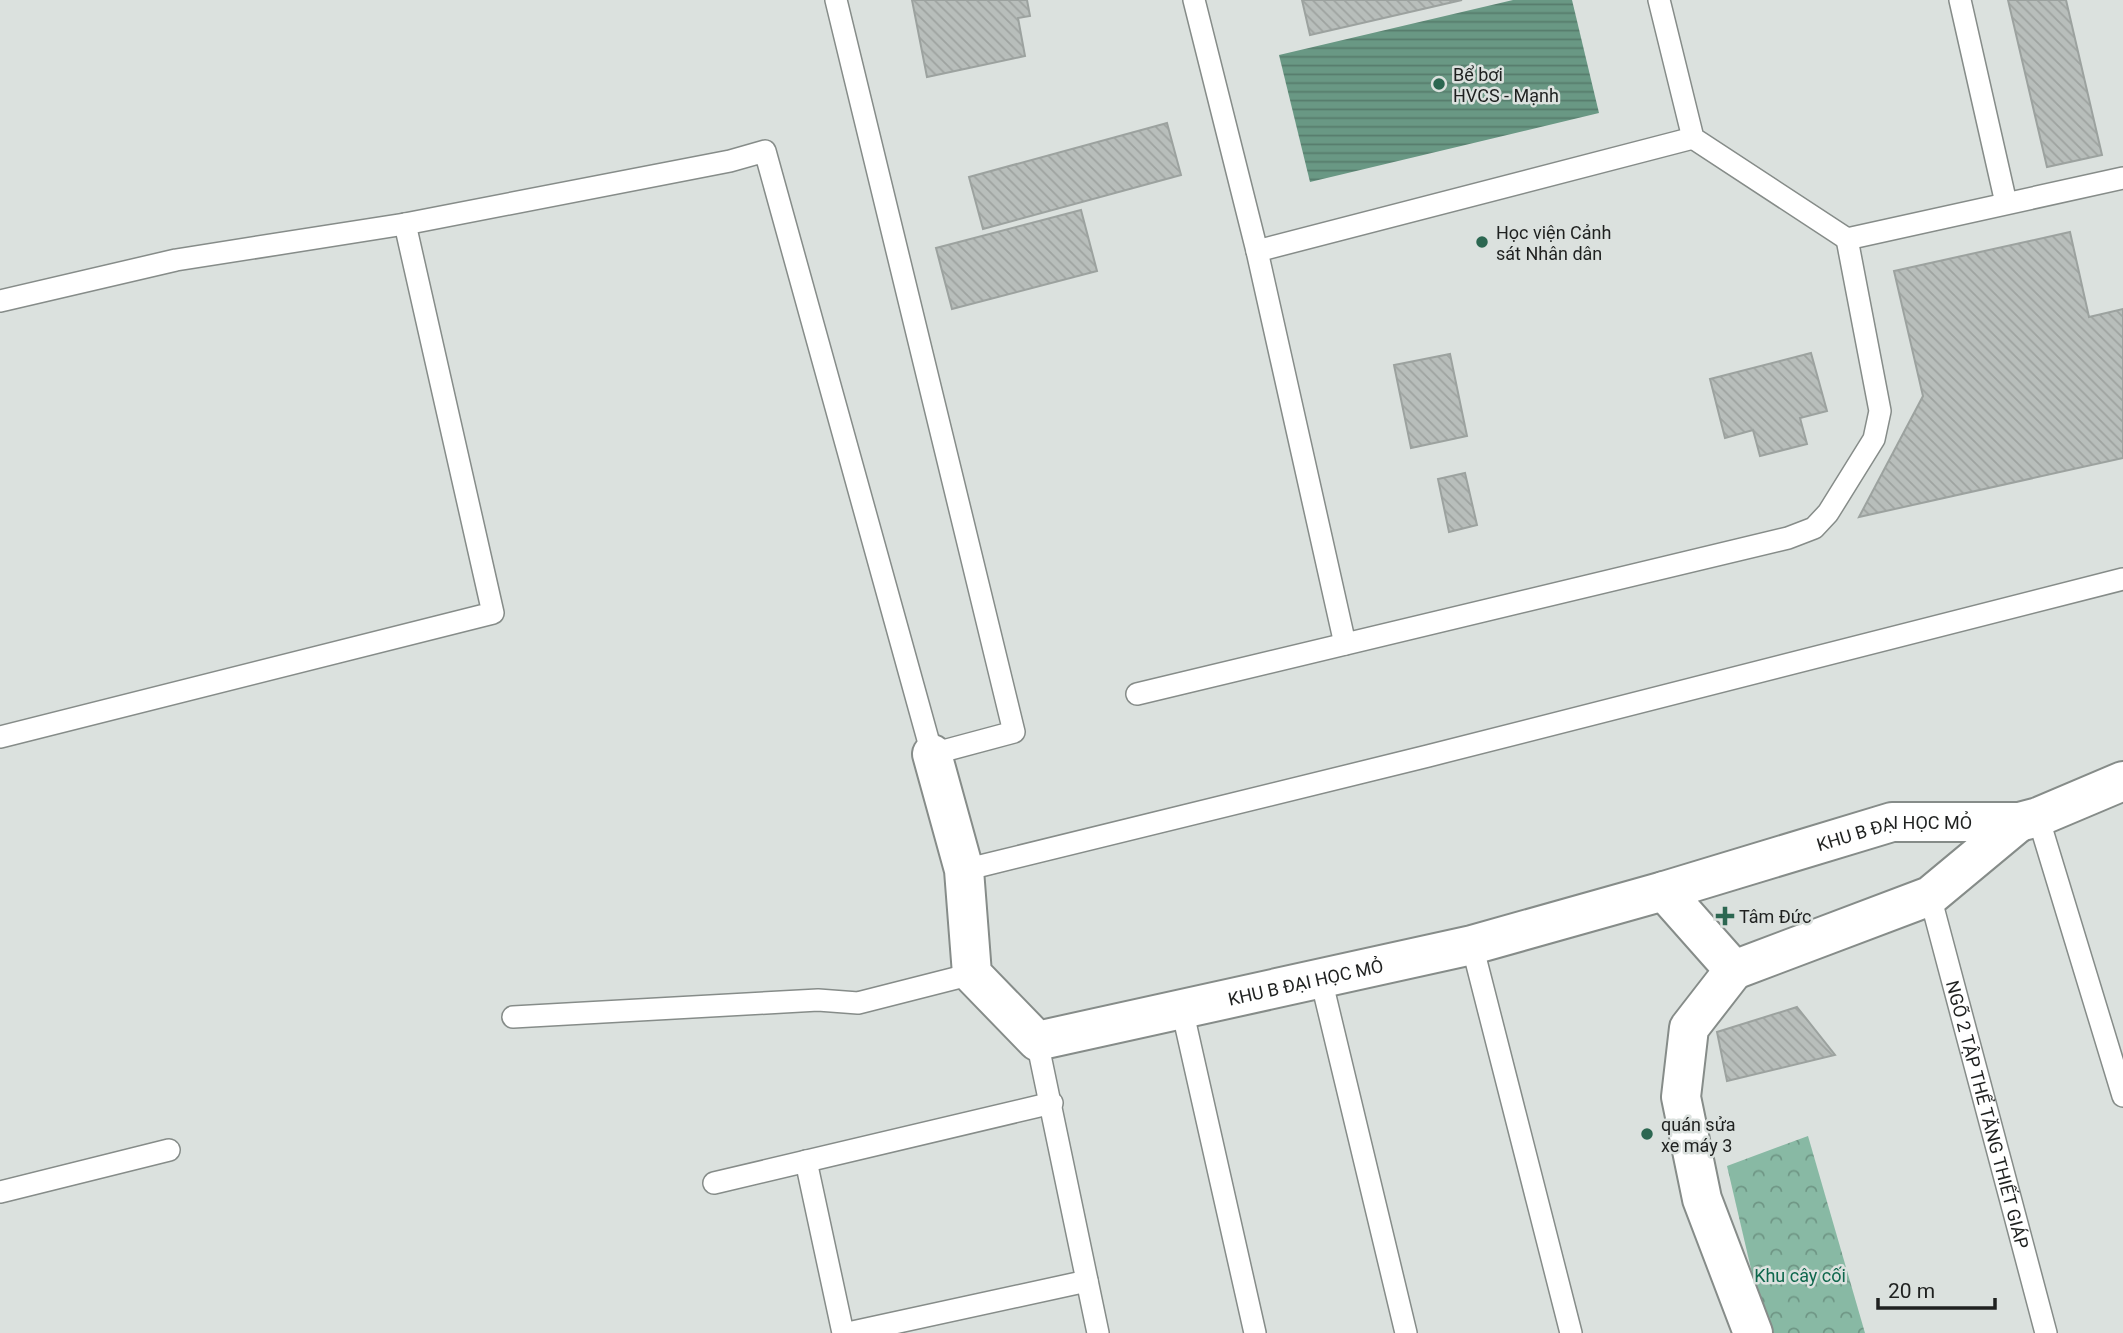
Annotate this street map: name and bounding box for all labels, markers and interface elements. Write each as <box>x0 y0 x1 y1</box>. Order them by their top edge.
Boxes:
place label: Bể bơi HVCS - Mạnh <box>1453 64 1559 106</box>
marker: Bể bơi HVCS - Mạnh <box>1431 76 1447 92</box>
place label: Học viện Cảnh sát Nhân dân <box>1496 222 1611 264</box>
marker: Học viện Cảnh sát Nhân dân <box>1474 234 1490 250</box>
street label: KHU B ĐẠI HỌC MỎ <box>1814 811 1972 855</box>
place label: Tâm Đức <box>1739 906 1811 927</box>
marker: Tâm Đức <box>1717 908 1733 924</box>
street label: KHU B ĐẠI HỌC MỎ <box>1226 953 1385 1009</box>
street label: NGÕ 2 TẬP THỂ TĂNG THIẾT GIÁP <box>1942 978 2034 1251</box>
place label: quán sửa xe máy 3 <box>1661 1114 1736 1156</box>
marker: quán sửa xe máy 3 <box>1639 1126 1655 1142</box>
park label: Khu cây cối <box>1754 1265 1846 1286</box>
scale bar <box>1878 1266 1995 1310</box>
text: 20 m <box>1888 1279 1935 1303</box>

